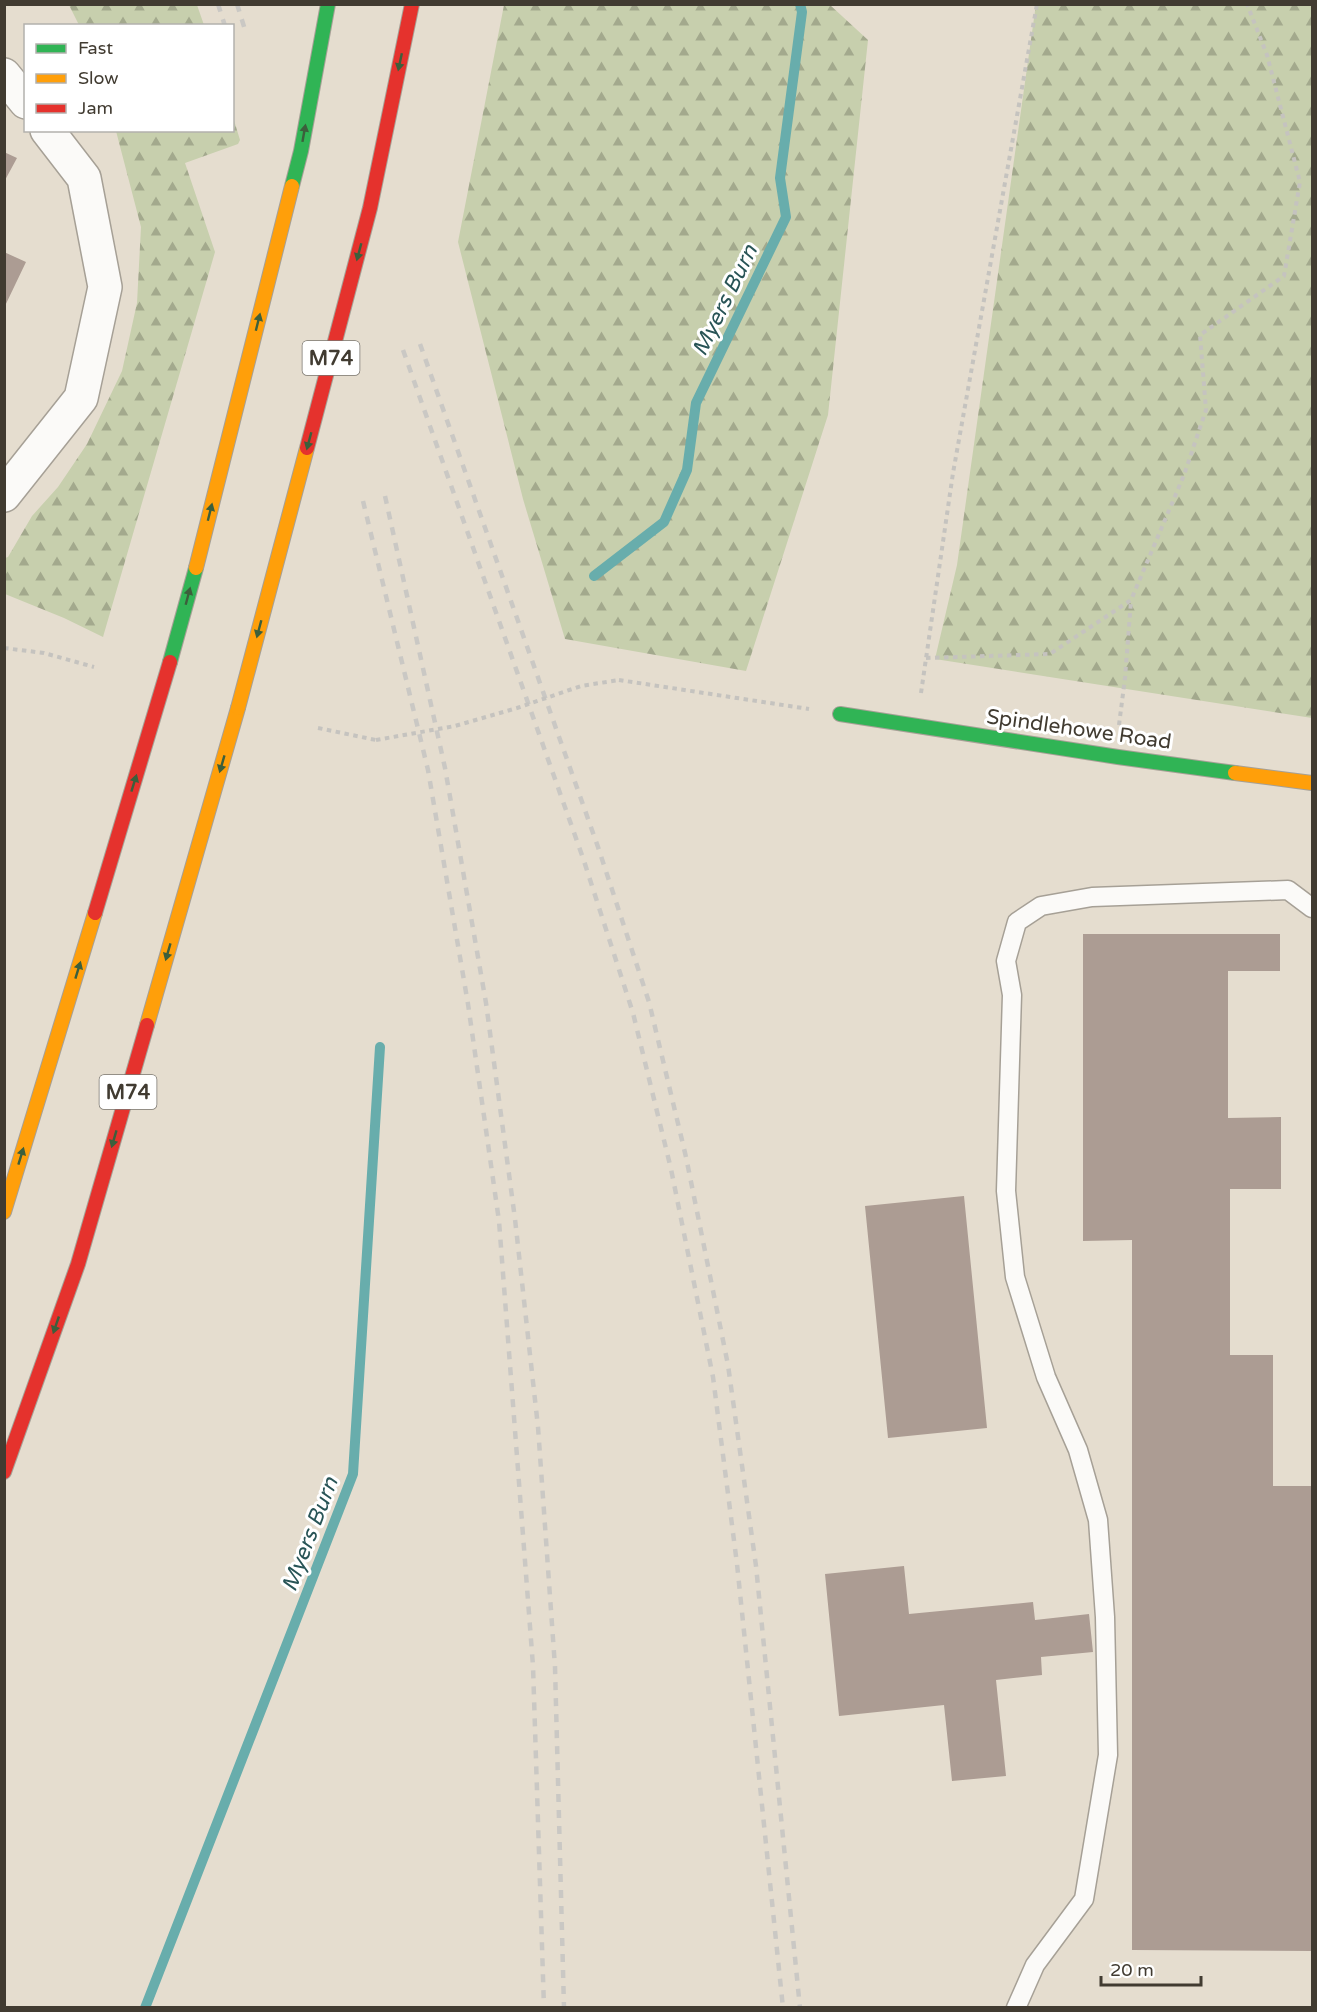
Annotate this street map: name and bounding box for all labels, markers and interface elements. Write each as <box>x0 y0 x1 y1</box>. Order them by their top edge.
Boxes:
legend <box>24 24 234 132</box>
text: Fast <box>78 37 113 59</box>
one-way arrow <box>395 53 404 72</box>
text: Slow <box>78 67 119 89</box>
text: Jam <box>78 97 113 119</box>
one-way arrow <box>300 123 309 142</box>
water label: Myers Burn <box>687 240 763 360</box>
one-way arrow <box>353 243 363 261</box>
one-way arrow <box>253 313 263 332</box>
road number: M74 <box>302 341 360 375</box>
one-way arrow <box>304 432 313 450</box>
one-way arrow <box>206 502 215 520</box>
one-way arrow <box>184 587 193 605</box>
one-way arrow <box>254 621 263 639</box>
street label: Spindlehowe Road <box>985 704 1173 755</box>
one-way arrow <box>217 755 226 773</box>
one-way arrow <box>130 774 139 792</box>
one-way arrow <box>163 943 172 961</box>
one-way arrow <box>74 961 83 979</box>
road number: M74 <box>100 1075 156 1109</box>
one-way arrow <box>109 1130 118 1148</box>
one-way arrow <box>17 1147 26 1165</box>
one-way arrow <box>51 1316 61 1334</box>
water label: Myers Burn <box>276 1473 344 1595</box>
scale bar <box>1101 1949 1202 1987</box>
text: 20 m <box>1110 1959 1154 1981</box>

